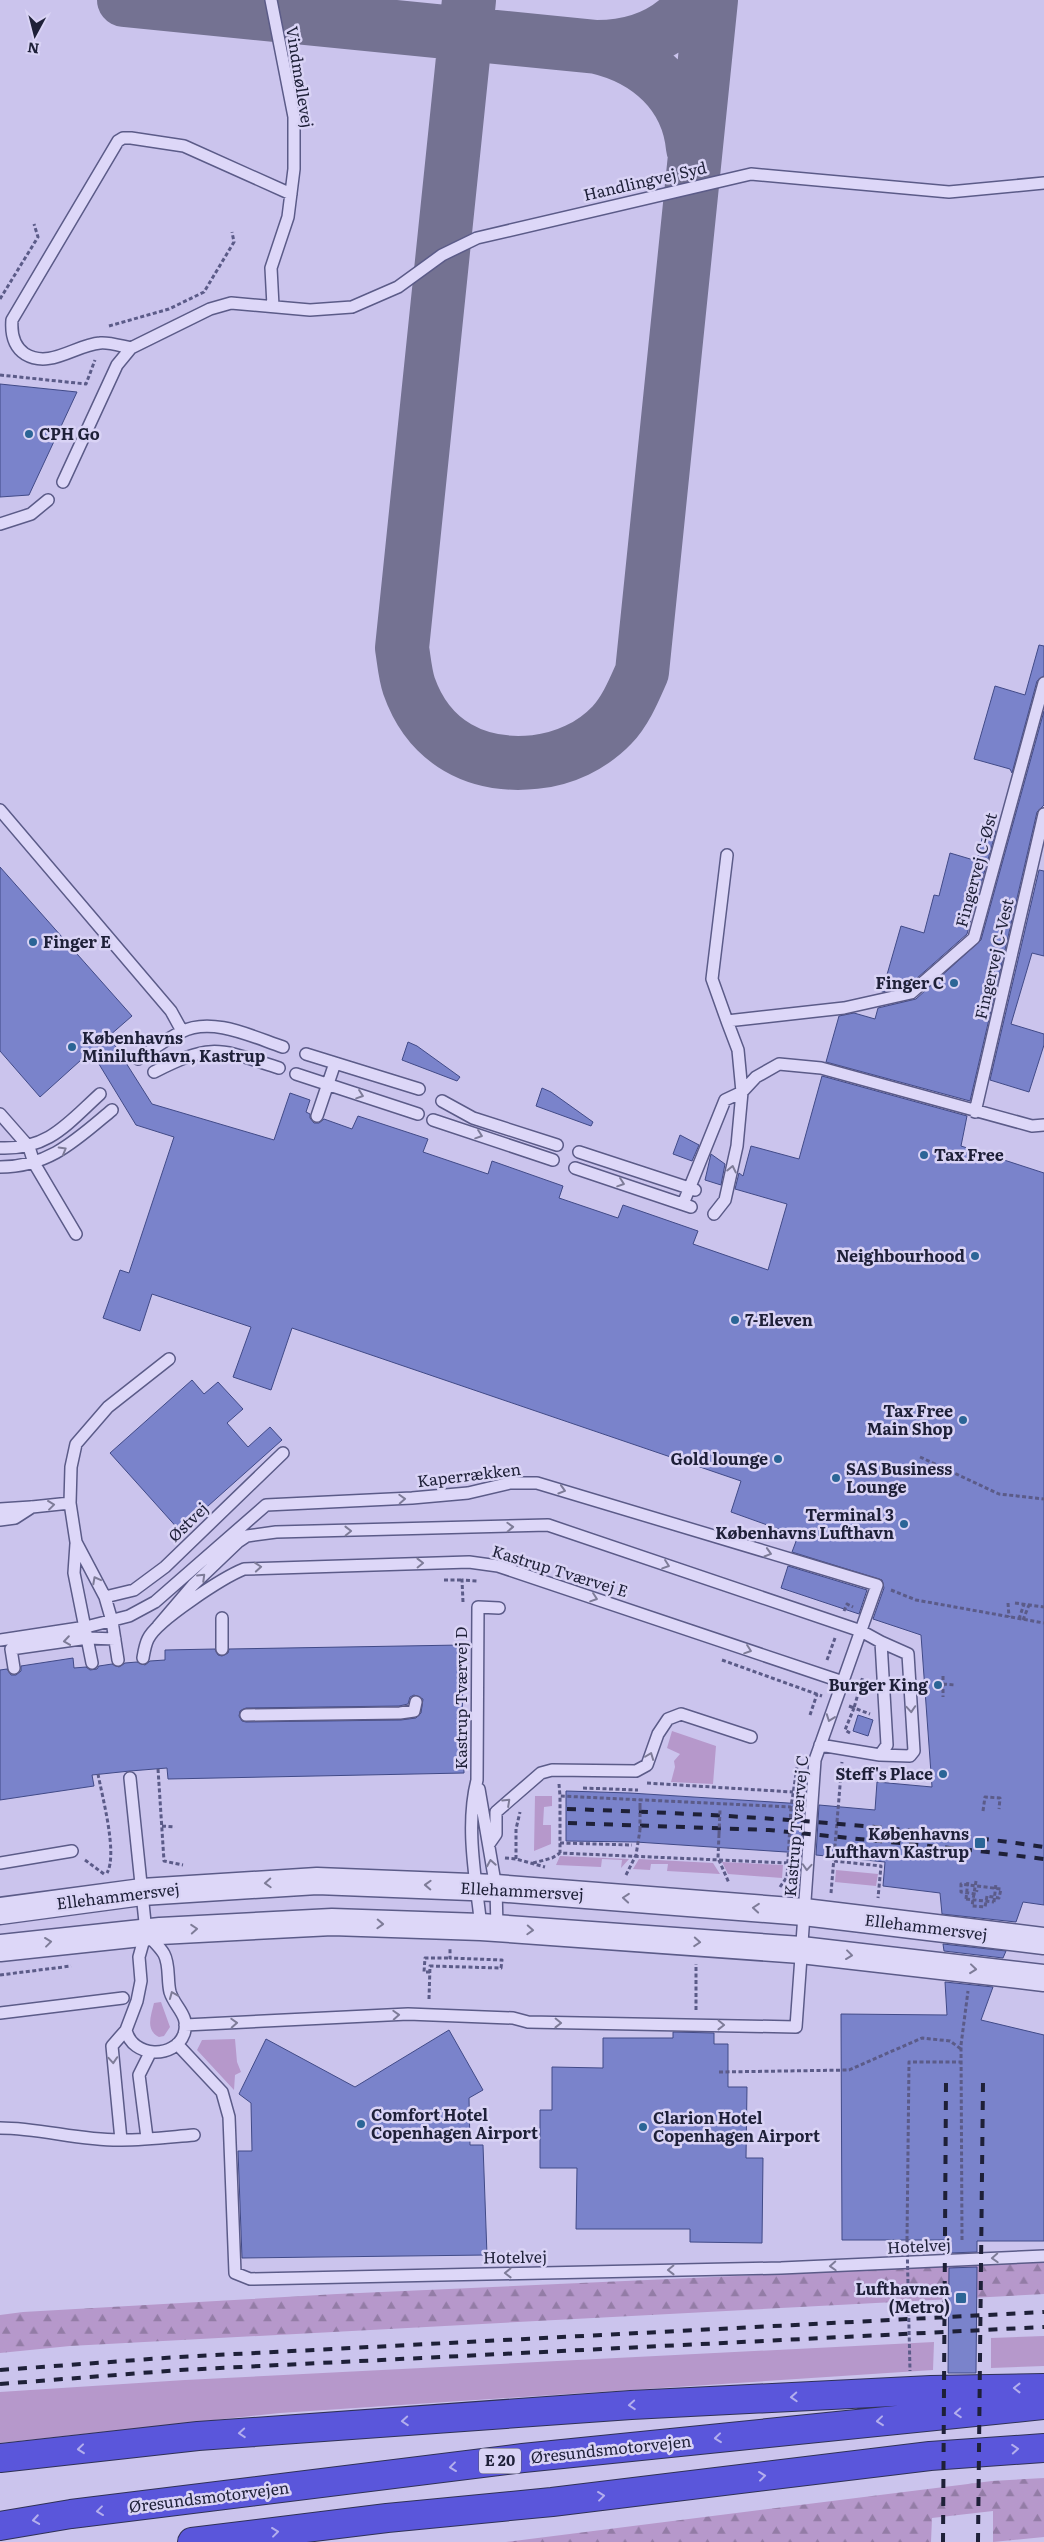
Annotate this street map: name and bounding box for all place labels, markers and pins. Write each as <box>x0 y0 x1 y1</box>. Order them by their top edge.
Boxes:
place label: CPH Go <box>39 421 100 445</box>
marker: CPH Go <box>23 428 35 440</box>
place label: Finger E <box>43 929 111 953</box>
marker: Finger E <box>27 936 39 948</box>
place label: Finger C <box>875 970 944 994</box>
marker: Finger C <box>948 977 960 989</box>
place label: Københavns Minilufthavn, Kastrup <box>82 1025 265 1067</box>
marker: Københavns Minilufthavn, Kastrup <box>66 1041 78 1053</box>
place label: Tax Free <box>934 1142 1004 1166</box>
marker: Tax Free <box>918 1149 930 1161</box>
place label: Neighbourhood <box>836 1243 965 1267</box>
marker: Neighbourhood <box>969 1250 981 1262</box>
place label: 7-Eleven <box>745 1307 813 1331</box>
marker: 7-Eleven <box>729 1314 741 1326</box>
place label: Tax Free Main Shop <box>867 1398 953 1440</box>
marker: Tax Free Main Shop <box>957 1414 969 1426</box>
place label: Gold lounge <box>671 1446 768 1470</box>
marker: Gold lounge <box>772 1453 784 1465</box>
place label: SAS Business Lounge <box>846 1456 952 1498</box>
marker: SAS Business Lounge <box>830 1472 842 1484</box>
place label: Terminal 3 Københavns Lufthavn <box>715 1502 894 1544</box>
marker: Terminal 3 Københavns Lufthavn <box>898 1518 910 1530</box>
place label: Burger King <box>828 1672 928 1696</box>
marker: Burger King <box>932 1679 944 1691</box>
place label: Steff's Place <box>835 1761 933 1785</box>
marker: Steff's Place <box>937 1768 949 1780</box>
place label: Københavns Lufthavn Kastrup <box>825 1821 969 1863</box>
marker: Københavns Lufthavn Kastrup <box>973 1836 987 1850</box>
place label: Comfort Hotel Copenhagen Airport <box>371 2102 538 2144</box>
place label: Clarion Hotel Copenhagen Airport <box>653 2105 820 2147</box>
marker: Comfort Hotel Copenhagen Airport <box>355 2118 367 2130</box>
marker: Clarion Hotel Copenhagen Airport <box>637 2121 649 2133</box>
place label: Lufthavnen (Metro) <box>855 2276 950 2318</box>
marker: Lufthavnen (Metro) <box>954 2291 968 2305</box>

